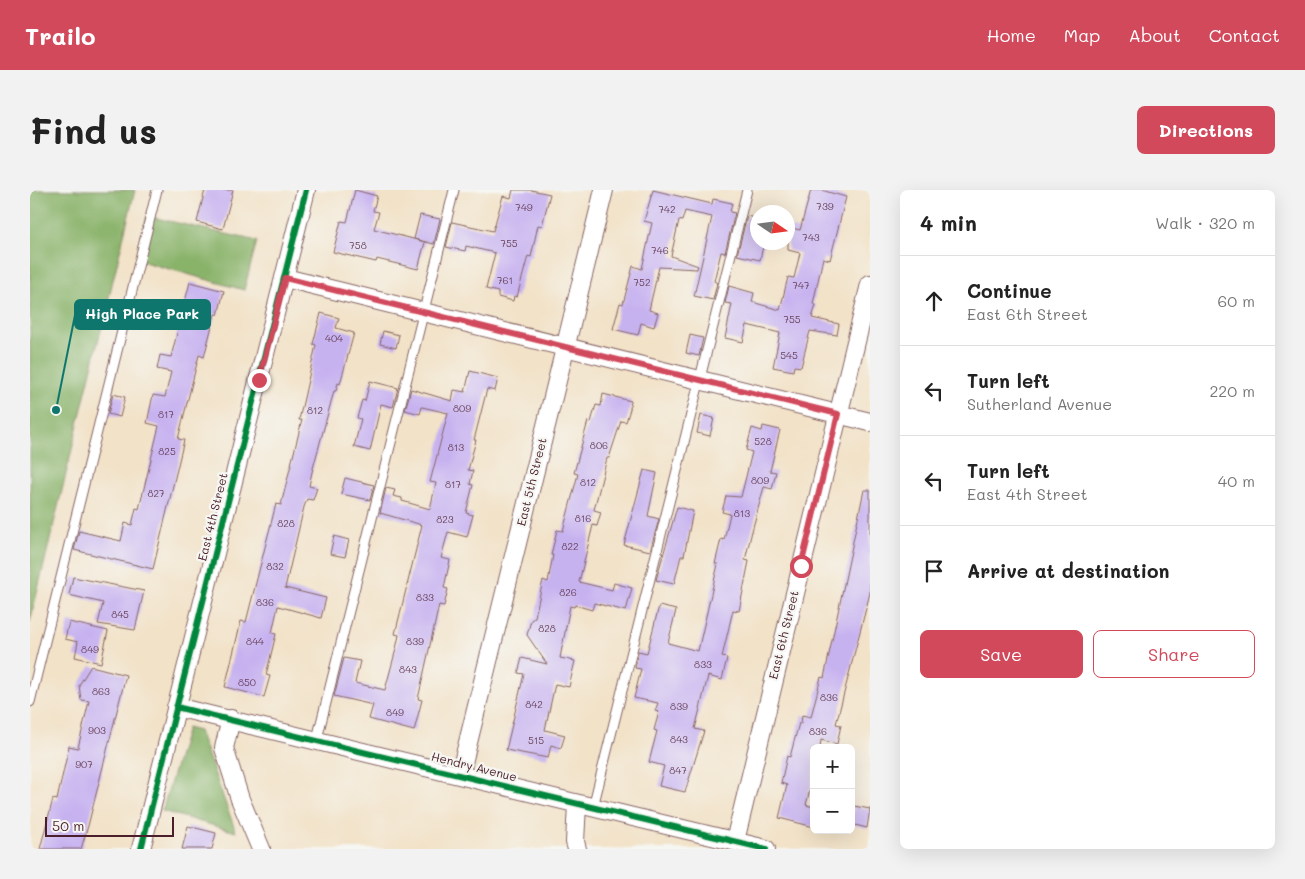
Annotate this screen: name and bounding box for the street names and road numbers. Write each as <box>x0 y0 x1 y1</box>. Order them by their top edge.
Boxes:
street label: East 5th Street <box>512 436 550 528</box>
street label: East 4th Street <box>193 471 231 563</box>
street label: East 6th Street <box>764 589 802 681</box>
street label: Hendry Avenue <box>430 748 519 784</box>

